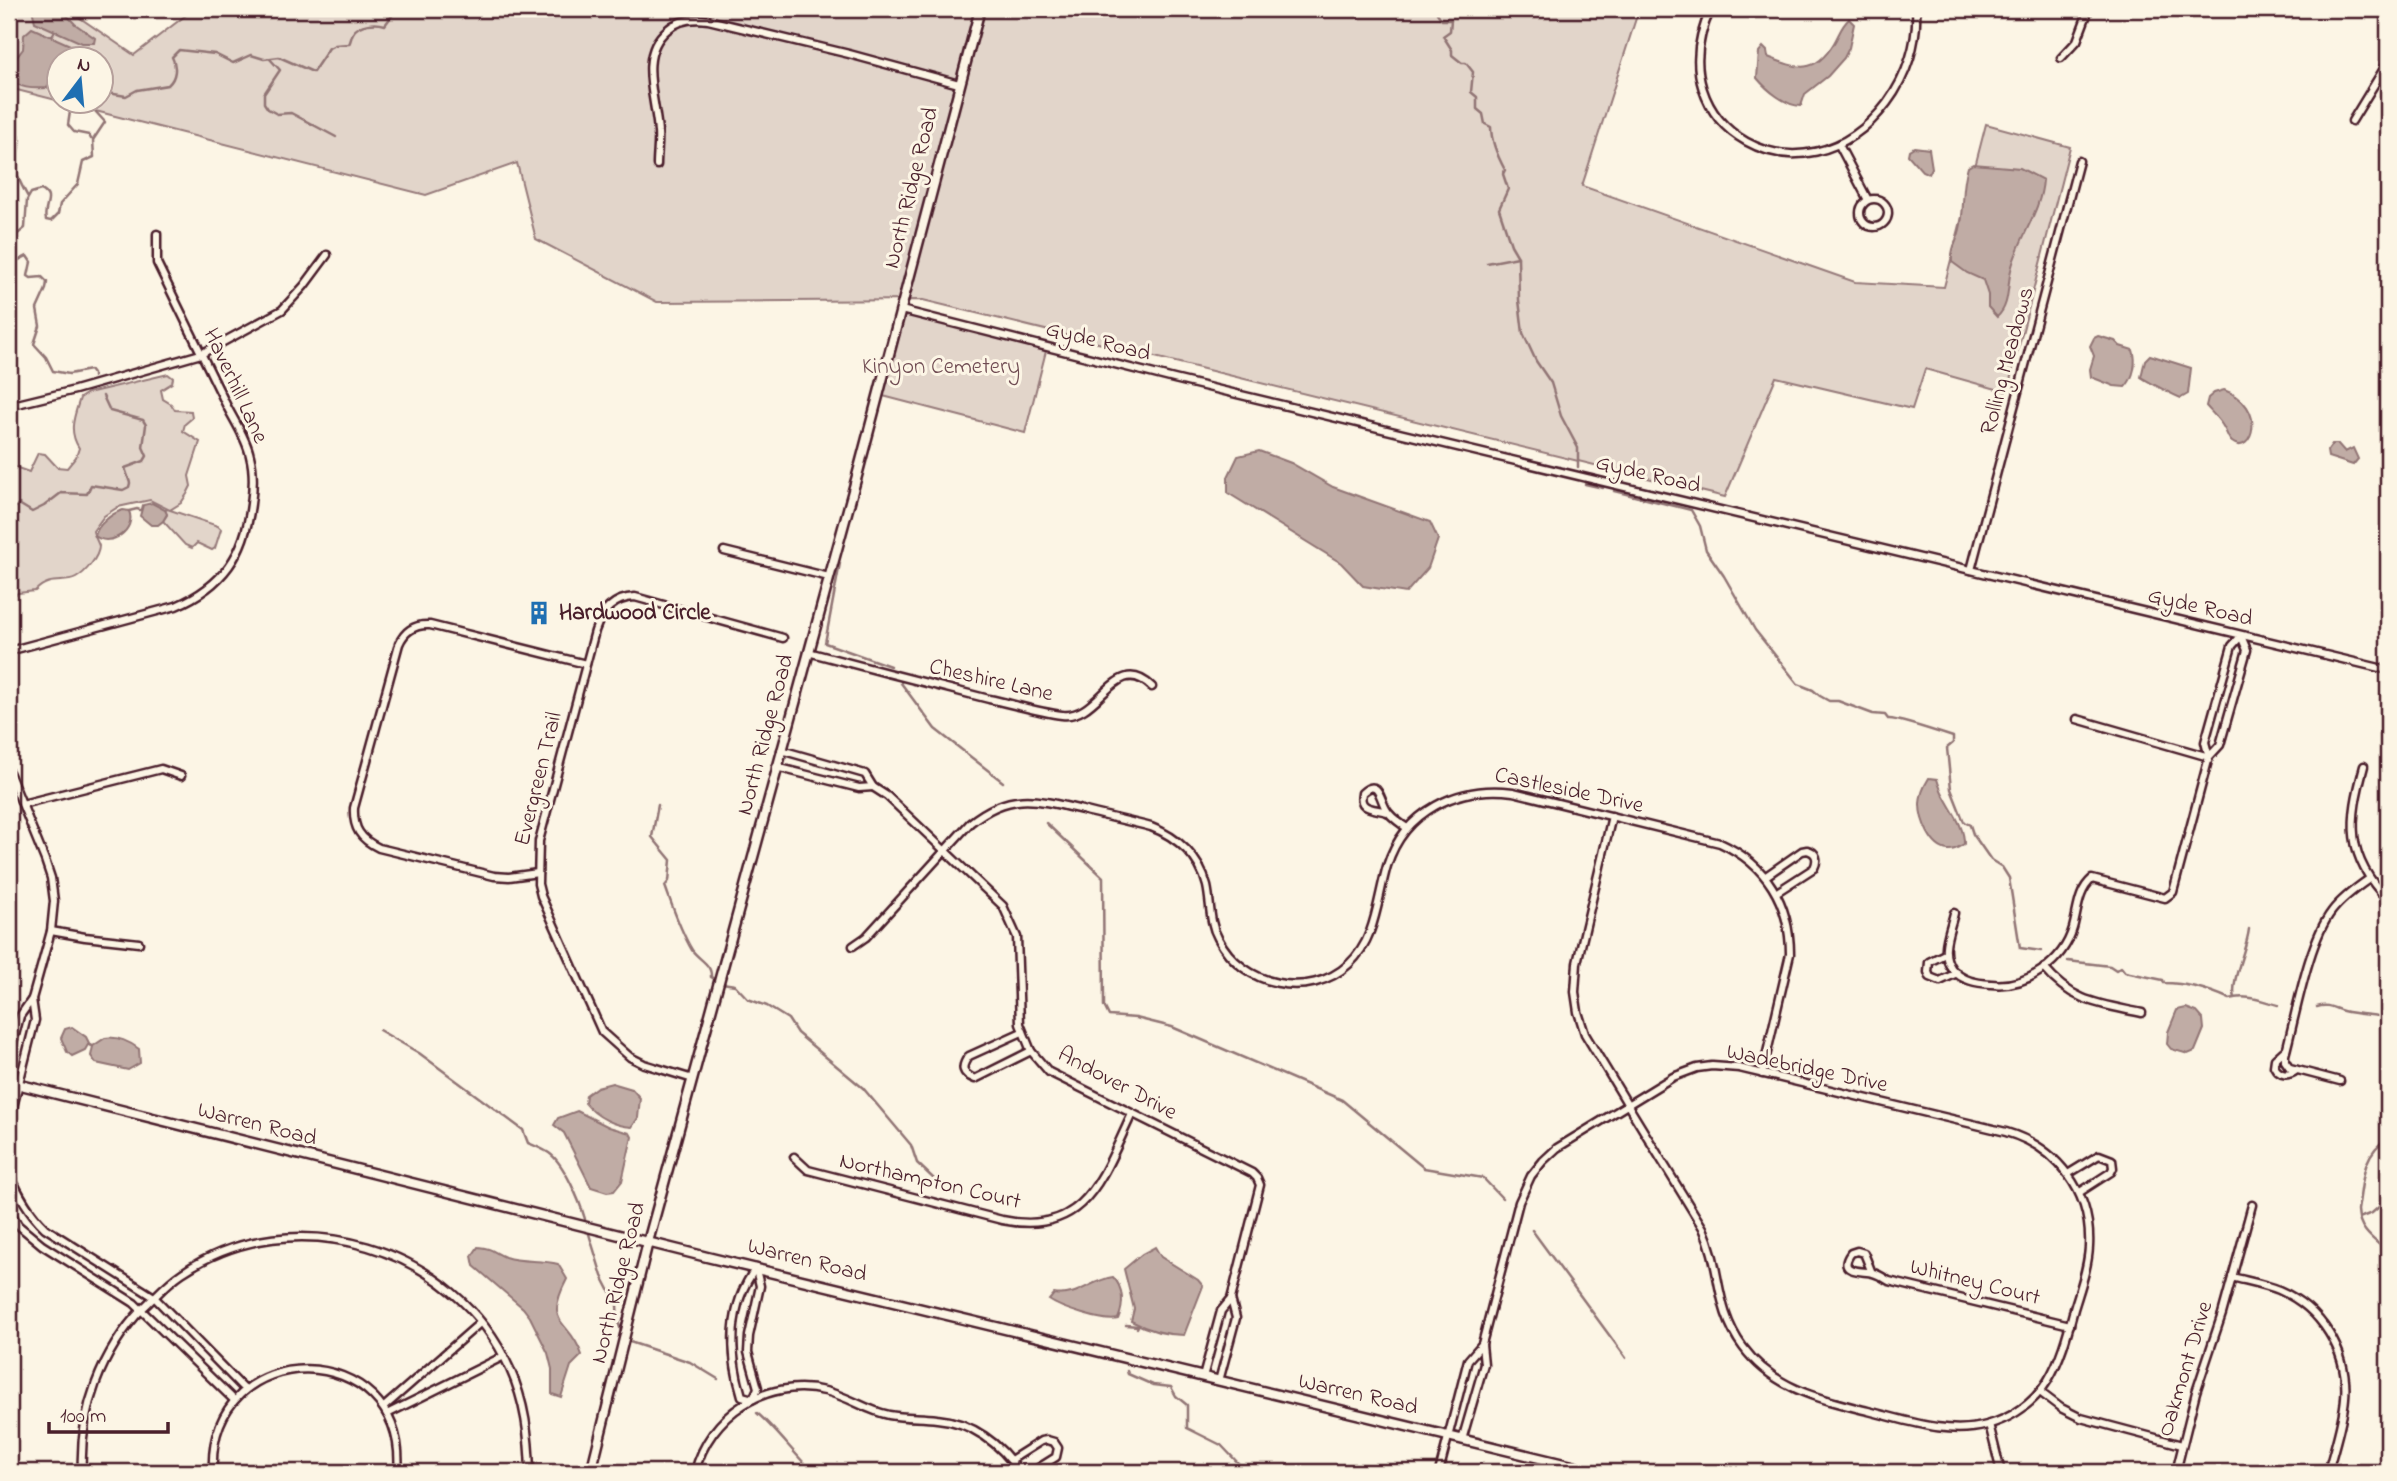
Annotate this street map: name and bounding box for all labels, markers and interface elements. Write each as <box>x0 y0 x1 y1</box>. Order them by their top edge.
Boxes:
north arrow <box>46 46 116 116</box>
text: N <box>74 51 94 81</box>
street label: North Ridge Road <box>876 104 949 272</box>
street label: Rolling Meadows <box>1972 283 2045 439</box>
street label: Gyde Road <box>1042 313 1154 373</box>
street label: Haverhill Lane <box>194 323 276 450</box>
park label: Kinyon Cemetery <box>862 351 1020 386</box>
street label: Gyde Road <box>1592 447 1704 505</box>
street label: Gyde Road <box>2144 580 2256 638</box>
place label: Hardwood Circle <box>559 597 711 630</box>
building icon: Hardwood Circle <box>525 599 553 627</box>
street label: North Ridge Road <box>729 651 804 819</box>
street label: Cheshire Lane <box>926 651 1057 711</box>
street label: Evergreen Trail <box>506 709 573 850</box>
street label: Castleside Drive <box>1491 759 1647 823</box>
street label: Wadebridge Drive <box>1723 1036 1891 1103</box>
street label: Andover Drive <box>1051 1039 1183 1130</box>
street label: Warren Road <box>194 1094 320 1156</box>
street label: Northampton Court <box>836 1145 1024 1219</box>
street label: North Ridge Road <box>583 1199 656 1367</box>
street label: Warren Road <box>744 1230 870 1292</box>
street label: Whitney Court <box>1906 1251 2044 1317</box>
street label: Oakmont Drive <box>2150 1296 2222 1441</box>
street label: Warren Road <box>1295 1365 1421 1425</box>
scale bar <box>49 1390 168 1434</box>
text: 100 m <box>60 1402 106 1432</box>

